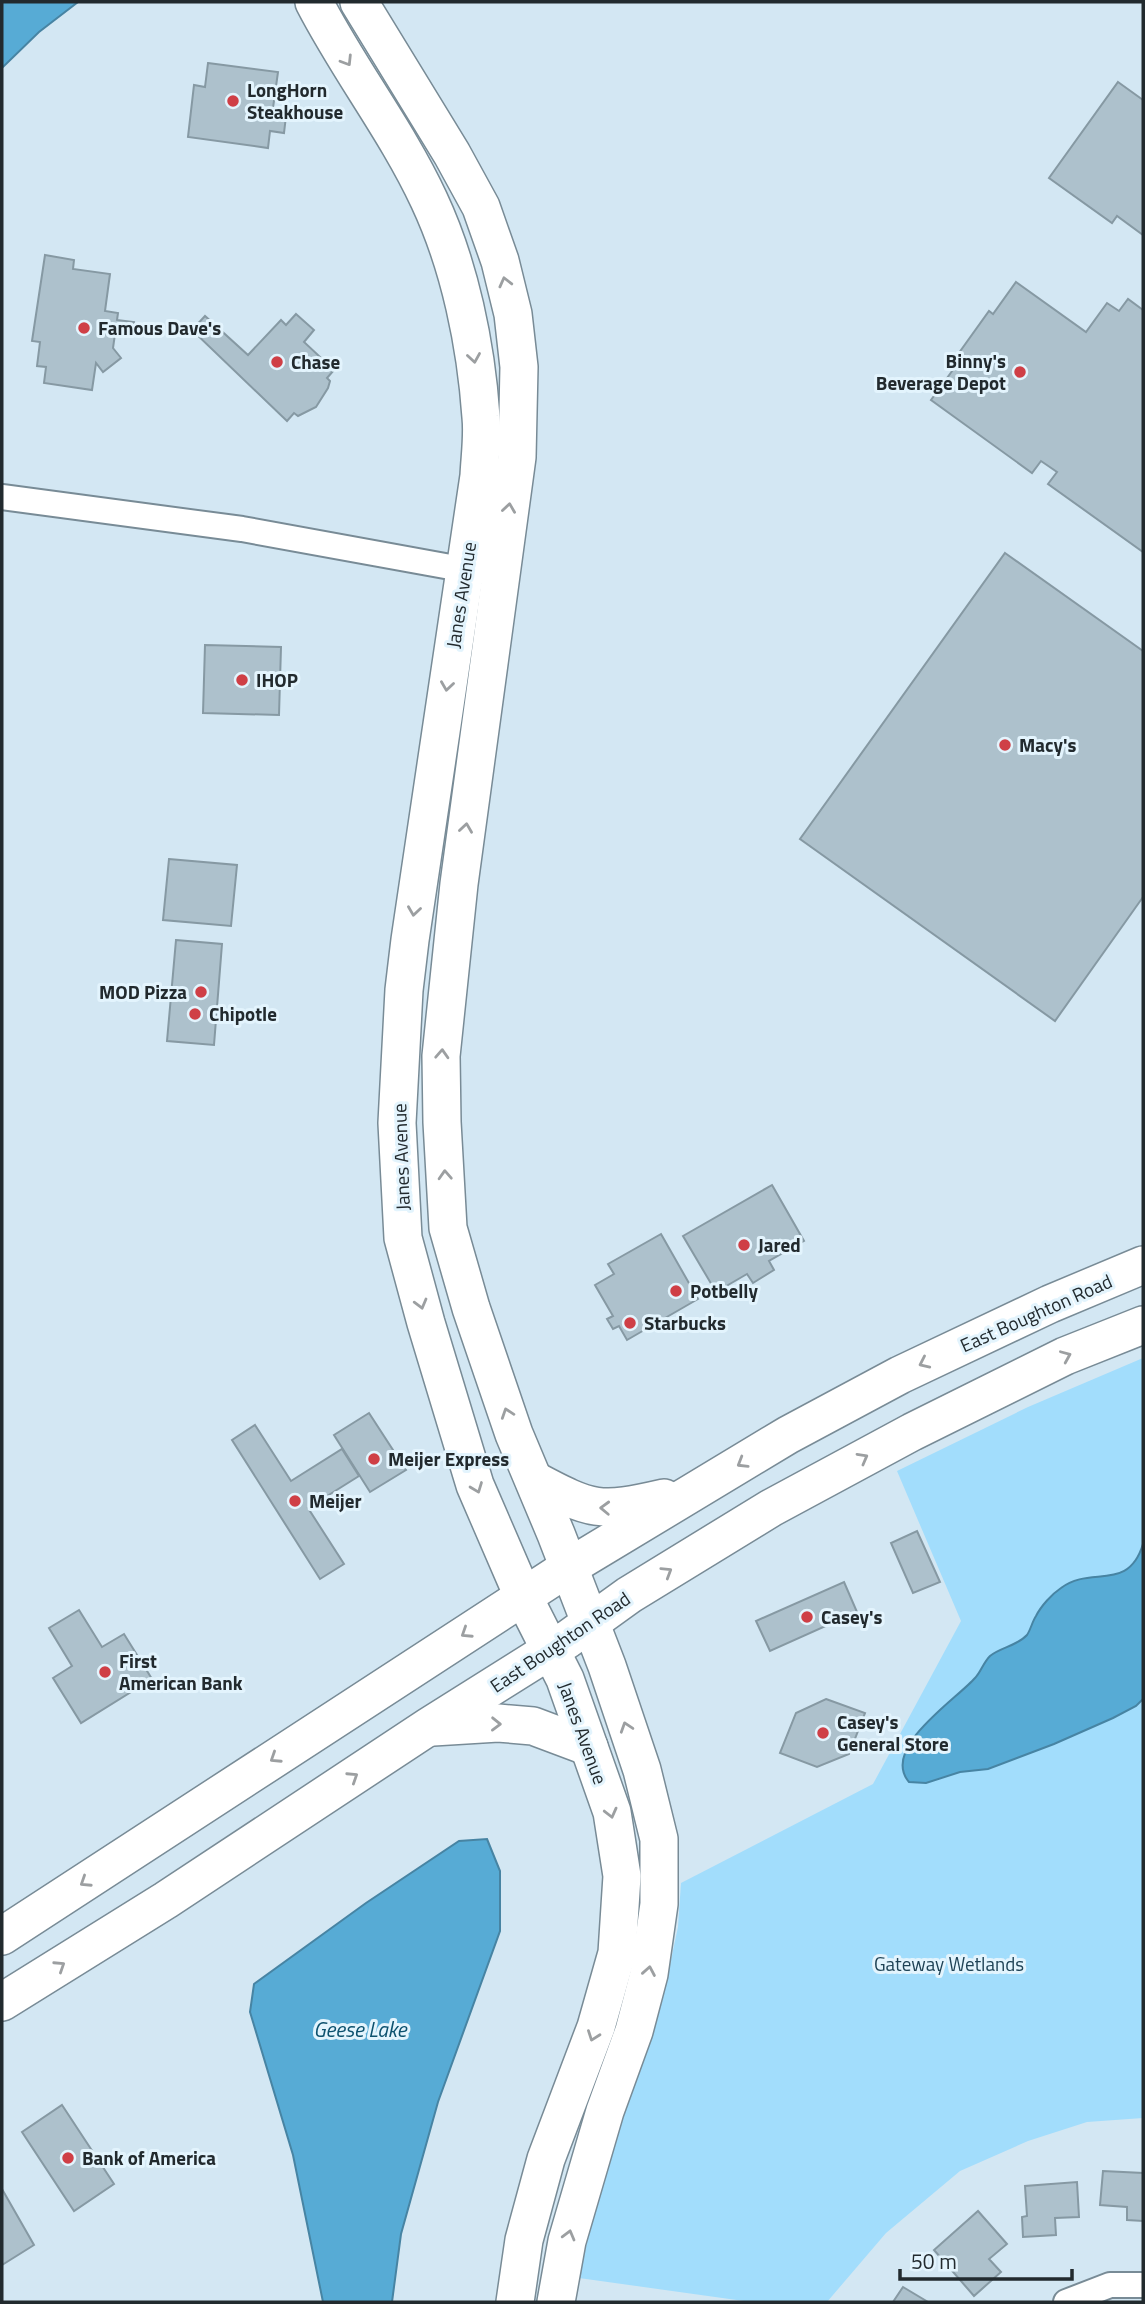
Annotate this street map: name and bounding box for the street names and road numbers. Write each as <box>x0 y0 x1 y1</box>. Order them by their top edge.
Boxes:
street label: Janes Avenue <box>438 540 483 650</box>
street label: Janes Avenue <box>384 1103 417 1211</box>
street label: East Boughton Road <box>955 1266 1116 1359</box>
street label: East Boughton Road <box>484 1584 636 1699</box>
street label: Janes Avenue <box>552 1677 615 1788</box>

